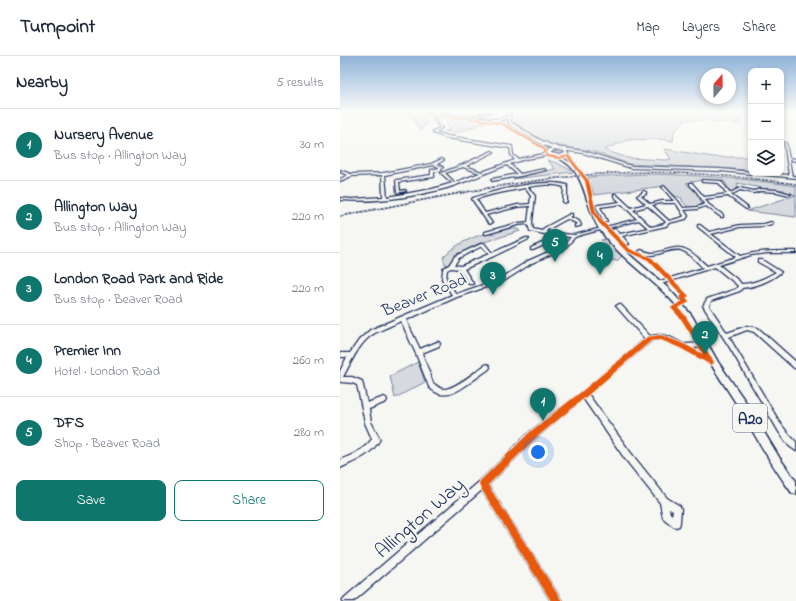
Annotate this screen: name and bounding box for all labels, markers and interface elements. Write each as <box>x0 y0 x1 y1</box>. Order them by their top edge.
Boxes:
text: Turnpoint <box>20 14 95 41</box>
text: Map <box>636 17 660 38</box>
text: Layers <box>682 17 720 38</box>
text: Share <box>742 17 776 38</box>
north arrow <box>700 68 736 104</box>
map controls <box>748 68 784 176</box>
button: + <box>748 68 784 104</box>
text: Nearby <box>16 70 68 95</box>
text: 5 results <box>276 73 324 92</box>
button: − <box>748 104 784 140</box>
text: Nursery Avenue <box>54 124 153 146</box>
text: 1 <box>27 135 31 154</box>
text: 30 m <box>300 135 324 154</box>
button: layers <box>748 140 784 176</box>
text: Bus stop · Allington Way <box>54 146 186 165</box>
text: Allington Way <box>54 196 137 218</box>
text: 2 <box>26 207 32 226</box>
text: 220 m <box>292 207 324 226</box>
text: Bus stop · Allington Way <box>54 218 186 237</box>
pin: 5 <box>542 229 568 262</box>
pin: 4 <box>587 242 613 275</box>
pin: 3 <box>480 262 506 295</box>
street label: Beaver Road <box>377 267 471 324</box>
text: London Road Park and Ride <box>54 268 223 290</box>
text: 3 <box>26 279 32 298</box>
text: 220 m <box>292 279 324 298</box>
text: Bus stop · Beaver Road <box>54 290 182 309</box>
pin: 2 <box>692 321 718 354</box>
text: Premier Inn <box>54 340 121 362</box>
text: 4 <box>26 351 32 370</box>
text: 260 m <box>293 351 324 370</box>
text: Hotel · London Road <box>54 362 160 381</box>
pin: 1 <box>530 388 556 421</box>
road number: A20 <box>733 404 767 432</box>
text: DFS <box>54 412 84 434</box>
text: 5 <box>25 423 33 442</box>
text: 280 m <box>294 423 324 442</box>
text: Shop · Beaver Road <box>54 434 160 453</box>
your location <box>528 442 548 462</box>
street label: Allington Way <box>369 472 473 567</box>
button: Save <box>16 480 166 521</box>
button: Share <box>174 480 324 521</box>

